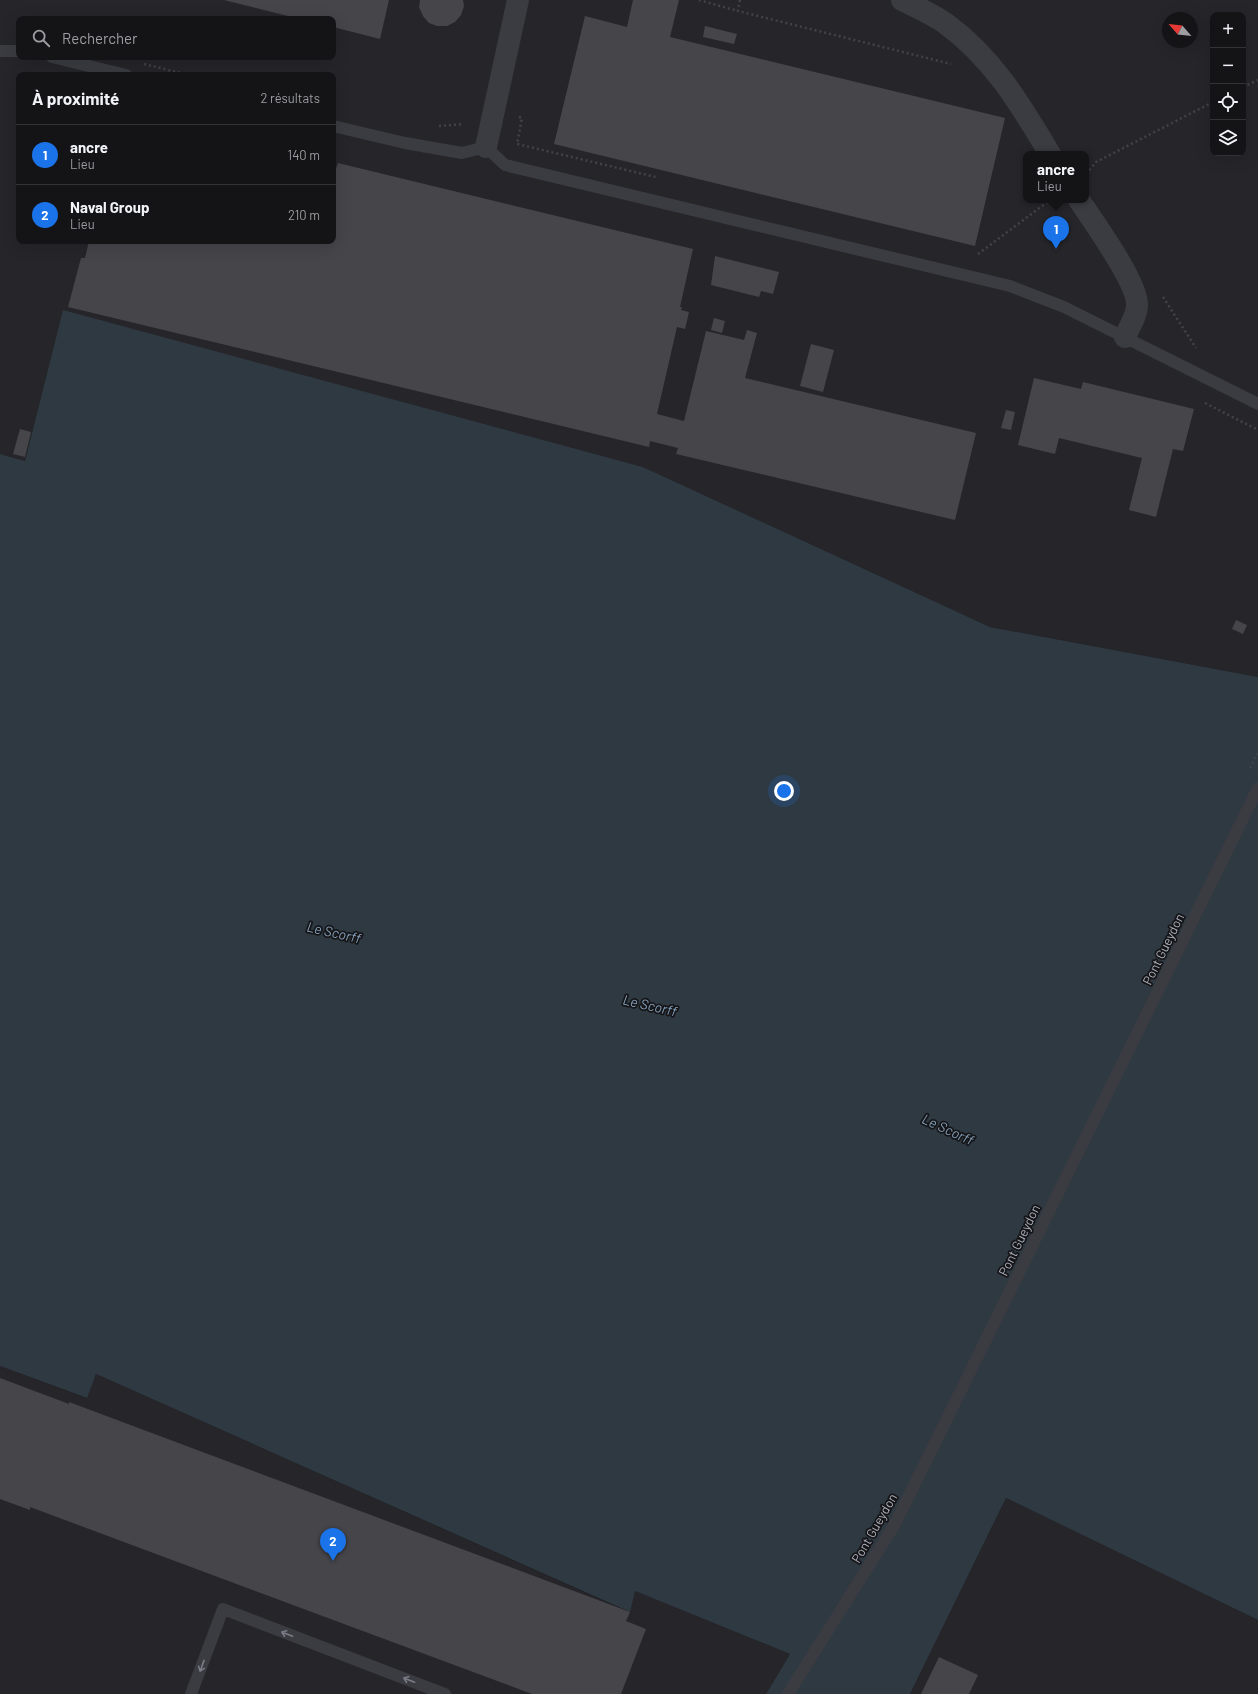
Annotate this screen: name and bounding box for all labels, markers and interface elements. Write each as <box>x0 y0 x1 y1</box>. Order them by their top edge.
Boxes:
north arrow <box>1162 12 1198 48</box>
map controls <box>1210 12 1246 156</box>
button: + <box>1210 12 1246 48</box>
search box <box>16 16 336 60</box>
icon: search <box>30 27 52 49</box>
text: Rechercher <box>62 29 138 47</box>
button: − <box>1210 48 1246 84</box>
button: locate <box>1210 84 1246 120</box>
text: À proximité <box>32 88 119 108</box>
text: 2 résultats <box>260 90 320 106</box>
button: layers <box>1210 120 1246 156</box>
text: ancre <box>70 138 108 156</box>
text: 1 <box>43 147 47 163</box>
text: 140 m <box>288 147 320 163</box>
popup <box>1023 151 1089 203</box>
text: Lieu <box>70 156 95 172</box>
text: ancre <box>1037 160 1075 178</box>
text: Lieu <box>1037 178 1062 194</box>
text: Naval Group <box>70 198 149 216</box>
text: 2 <box>41 207 49 223</box>
text: 210 m <box>288 207 320 223</box>
text: Lieu <box>70 216 95 232</box>
pin: 1 <box>1043 216 1069 249</box>
your location <box>774 781 794 801</box>
street label: Pont Gueydon <box>1139 911 1187 987</box>
water label: Le Scorff <box>305 918 364 947</box>
water label: Le Scorff <box>621 991 680 1020</box>
water label: Le Scorff <box>920 1110 977 1149</box>
street label: Pont Gueydon <box>995 1202 1043 1278</box>
street label: Pont Gueydon <box>848 1490 900 1566</box>
pin: 2 <box>320 1528 346 1561</box>
one-way arrow <box>281 1630 294 1637</box>
one-way arrow <box>197 1660 205 1672</box>
one-way arrow <box>403 1676 415 1684</box>

